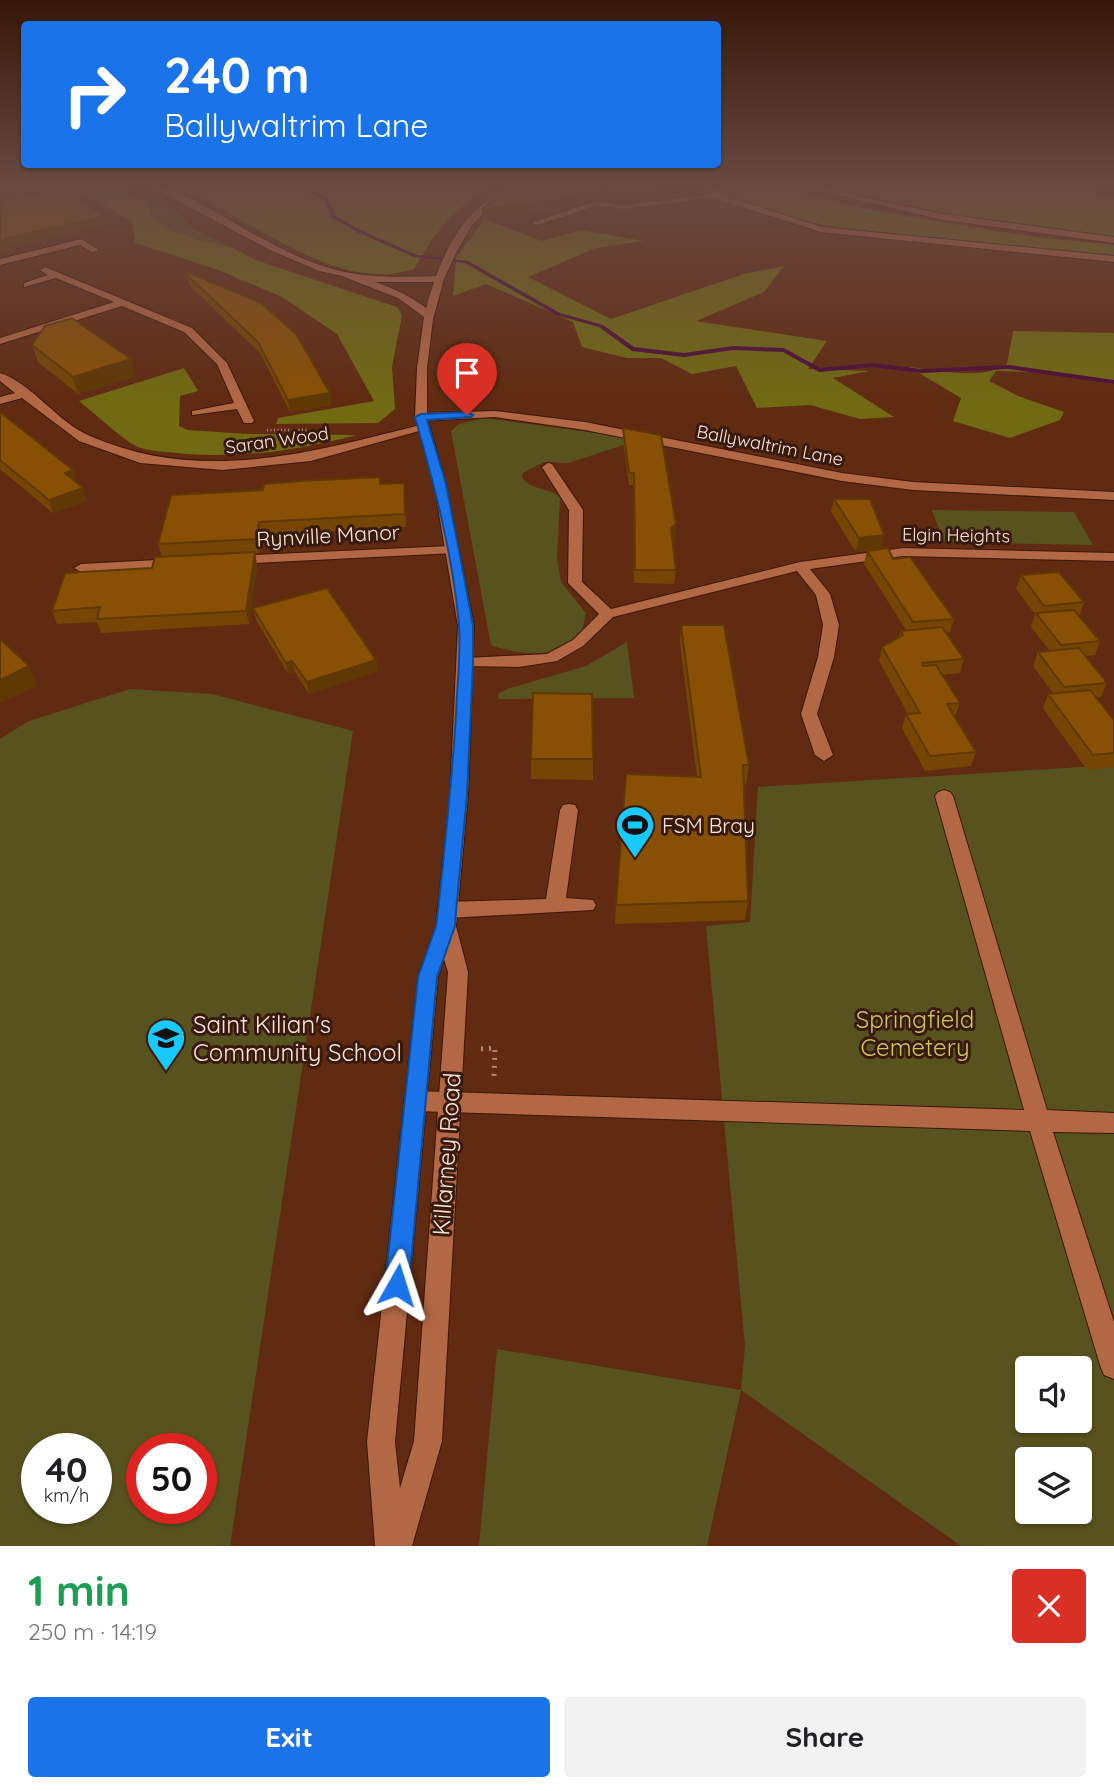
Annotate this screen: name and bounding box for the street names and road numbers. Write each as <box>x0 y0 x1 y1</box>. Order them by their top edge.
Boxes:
street label: Ballywaltrim Lane <box>695 420 845 470</box>
street label: Saran Wood <box>224 421 330 459</box>
street label: Rynville Manor <box>256 518 400 552</box>
street label: Elgin Heights <box>902 523 1010 547</box>
street label: Killarney Road <box>425 1072 467 1236</box>

